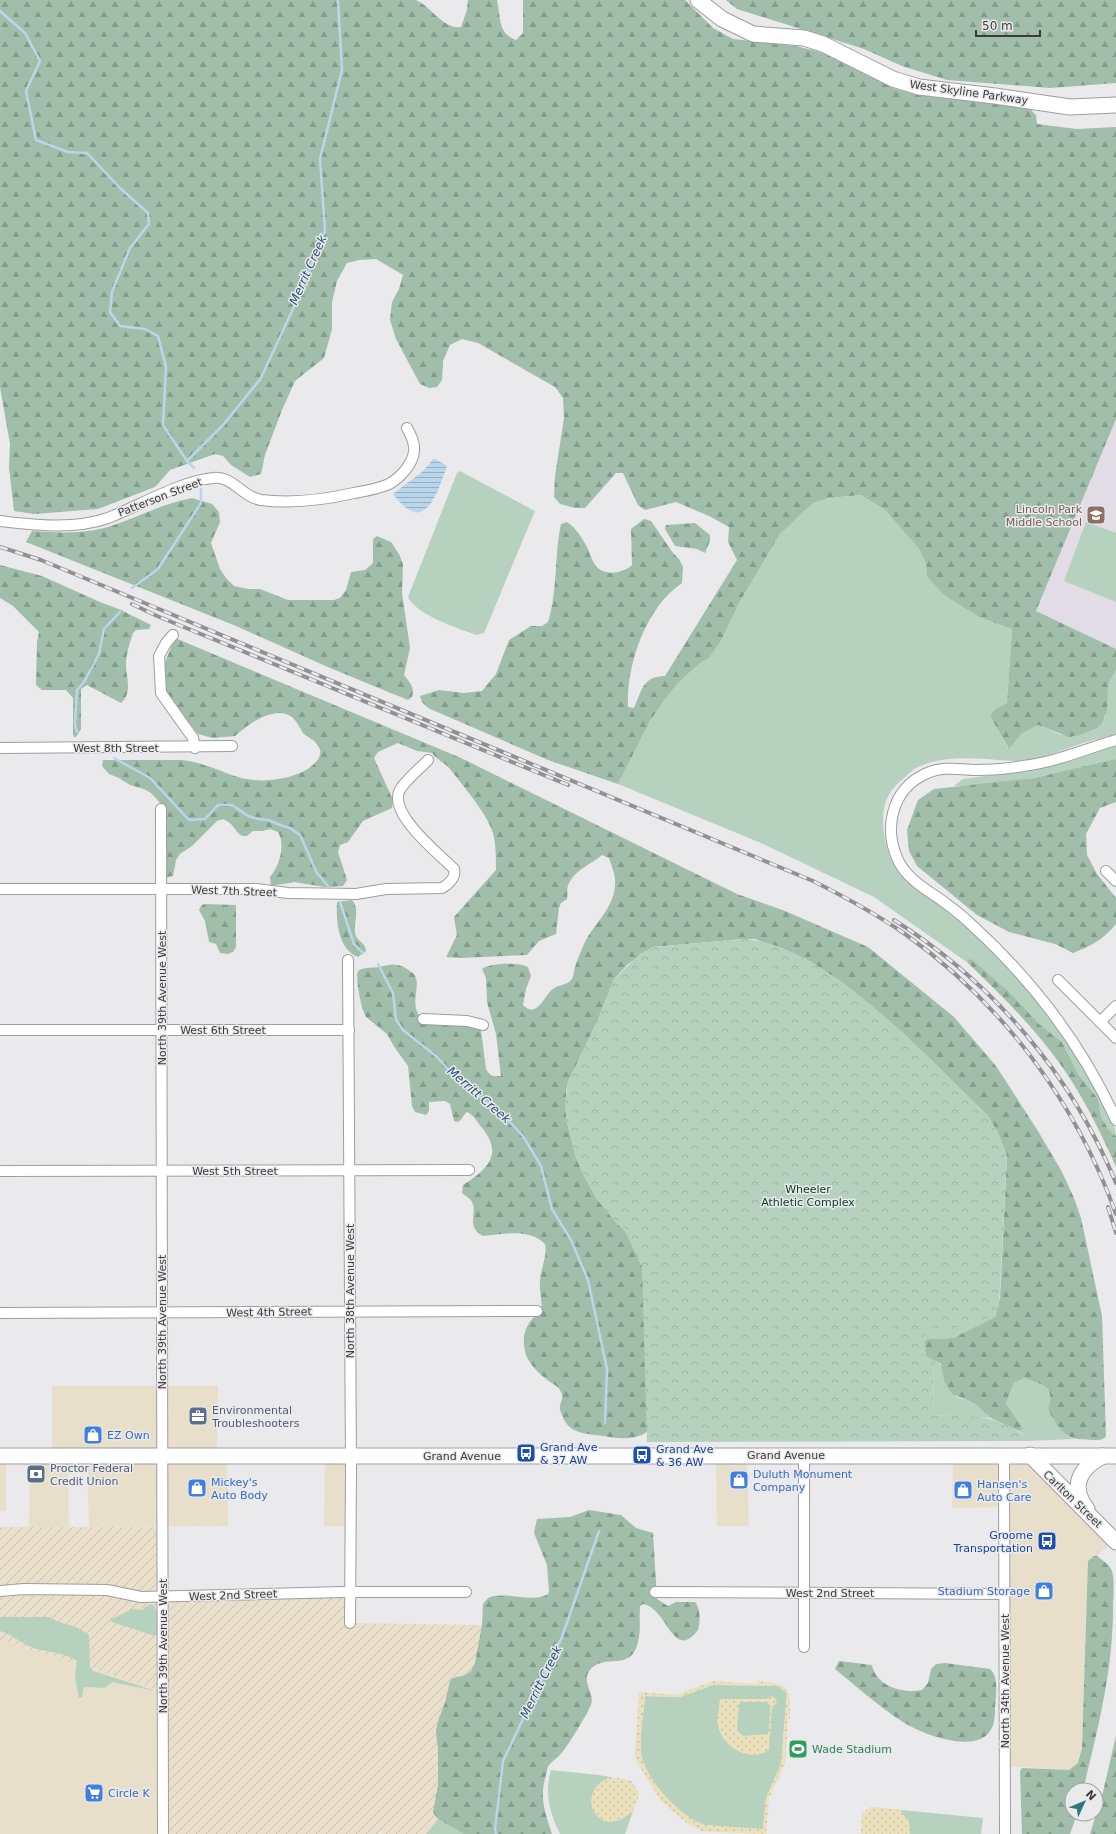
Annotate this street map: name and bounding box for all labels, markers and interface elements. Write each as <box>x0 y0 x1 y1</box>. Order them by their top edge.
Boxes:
scale bar <box>976 12 1040 38</box>
text: 50 m <box>982 19 1013 33</box>
street label: West Skyline Parkway <box>909 78 1029 107</box>
water label: Merrit Creek <box>286 232 330 307</box>
street label: Patterson Street <box>116 475 205 520</box>
place label: Lincoln Park Middle School <box>1006 503 1083 529</box>
school or university icon: Lincoln Park Middle School <box>1085 504 1107 526</box>
street label: West 8th Street <box>73 742 160 755</box>
street label: West 7th Street <box>191 884 278 900</box>
street label: North 39th Avenue West <box>156 930 169 1065</box>
street label: West 6th Street <box>180 1024 267 1037</box>
water label: Merritt Creek <box>445 1064 514 1127</box>
street label: West 5th Street <box>192 1165 279 1178</box>
park label: Wheeler Athletic Complex <box>761 1183 855 1209</box>
street label: North 38th Avenue West <box>344 1223 357 1358</box>
street label: North 39th Avenue West <box>156 1254 169 1389</box>
street label: West 4th Street <box>226 1305 313 1320</box>
place label: Environmental Troubleshooters <box>211 1404 300 1430</box>
office icon: Environmental Troubleshooters <box>187 1405 209 1427</box>
shop icon: EZ Own <box>82 1424 104 1446</box>
place label: EZ Own <box>107 1429 150 1442</box>
place label: Grand Ave & 37 AW <box>540 1441 598 1467</box>
bus stop icon: Grand Ave & 37 AW <box>515 1442 537 1464</box>
place label: Grand Ave & 36 AW <box>656 1443 714 1469</box>
bus stop icon: Grand Ave & 36 AW <box>631 1444 653 1466</box>
street label: Grand Avenue <box>747 1449 825 1462</box>
street label: Grand Avenue <box>423 1450 501 1463</box>
place label: Proctor Federal Credit Union <box>50 1462 133 1488</box>
bank icon: Proctor Federal Credit Union <box>25 1463 47 1485</box>
place label: Duluth Monument Company <box>753 1468 853 1494</box>
street label: Carlton Street <box>1040 1468 1105 1531</box>
shop icon: Duluth Monument Company <box>728 1469 750 1491</box>
place label: Mickey's Auto Body <box>211 1476 268 1502</box>
shop icon: Mickey's Auto Body <box>186 1477 208 1499</box>
place label: Hansen's Auto Care <box>977 1478 1032 1504</box>
shop icon: Hansen's Auto Care <box>952 1479 974 1501</box>
place label: Groome Transportation <box>953 1529 1033 1555</box>
bus stop icon: Groome Transportation <box>1036 1530 1058 1552</box>
street label: North 39th Avenue West <box>157 1578 170 1713</box>
shop icon: Stadium Storage <box>1033 1580 1055 1602</box>
place label: Stadium Storage <box>938 1585 1030 1598</box>
street label: West 2nd Street <box>189 1587 278 1604</box>
street label: West 2nd Street <box>786 1587 875 1600</box>
street label: North 34th Avenue West <box>999 1613 1012 1748</box>
water label: Merritt Creek <box>517 1642 565 1721</box>
sports icon: Wade Stadium <box>787 1738 809 1760</box>
place label: Wade Stadium <box>812 1743 892 1756</box>
supermarket icon: Circle K <box>83 1782 105 1804</box>
north arrow <box>1064 1782 1104 1822</box>
place label: Circle K <box>108 1787 150 1800</box>
text: N <box>1083 1788 1099 1803</box>

